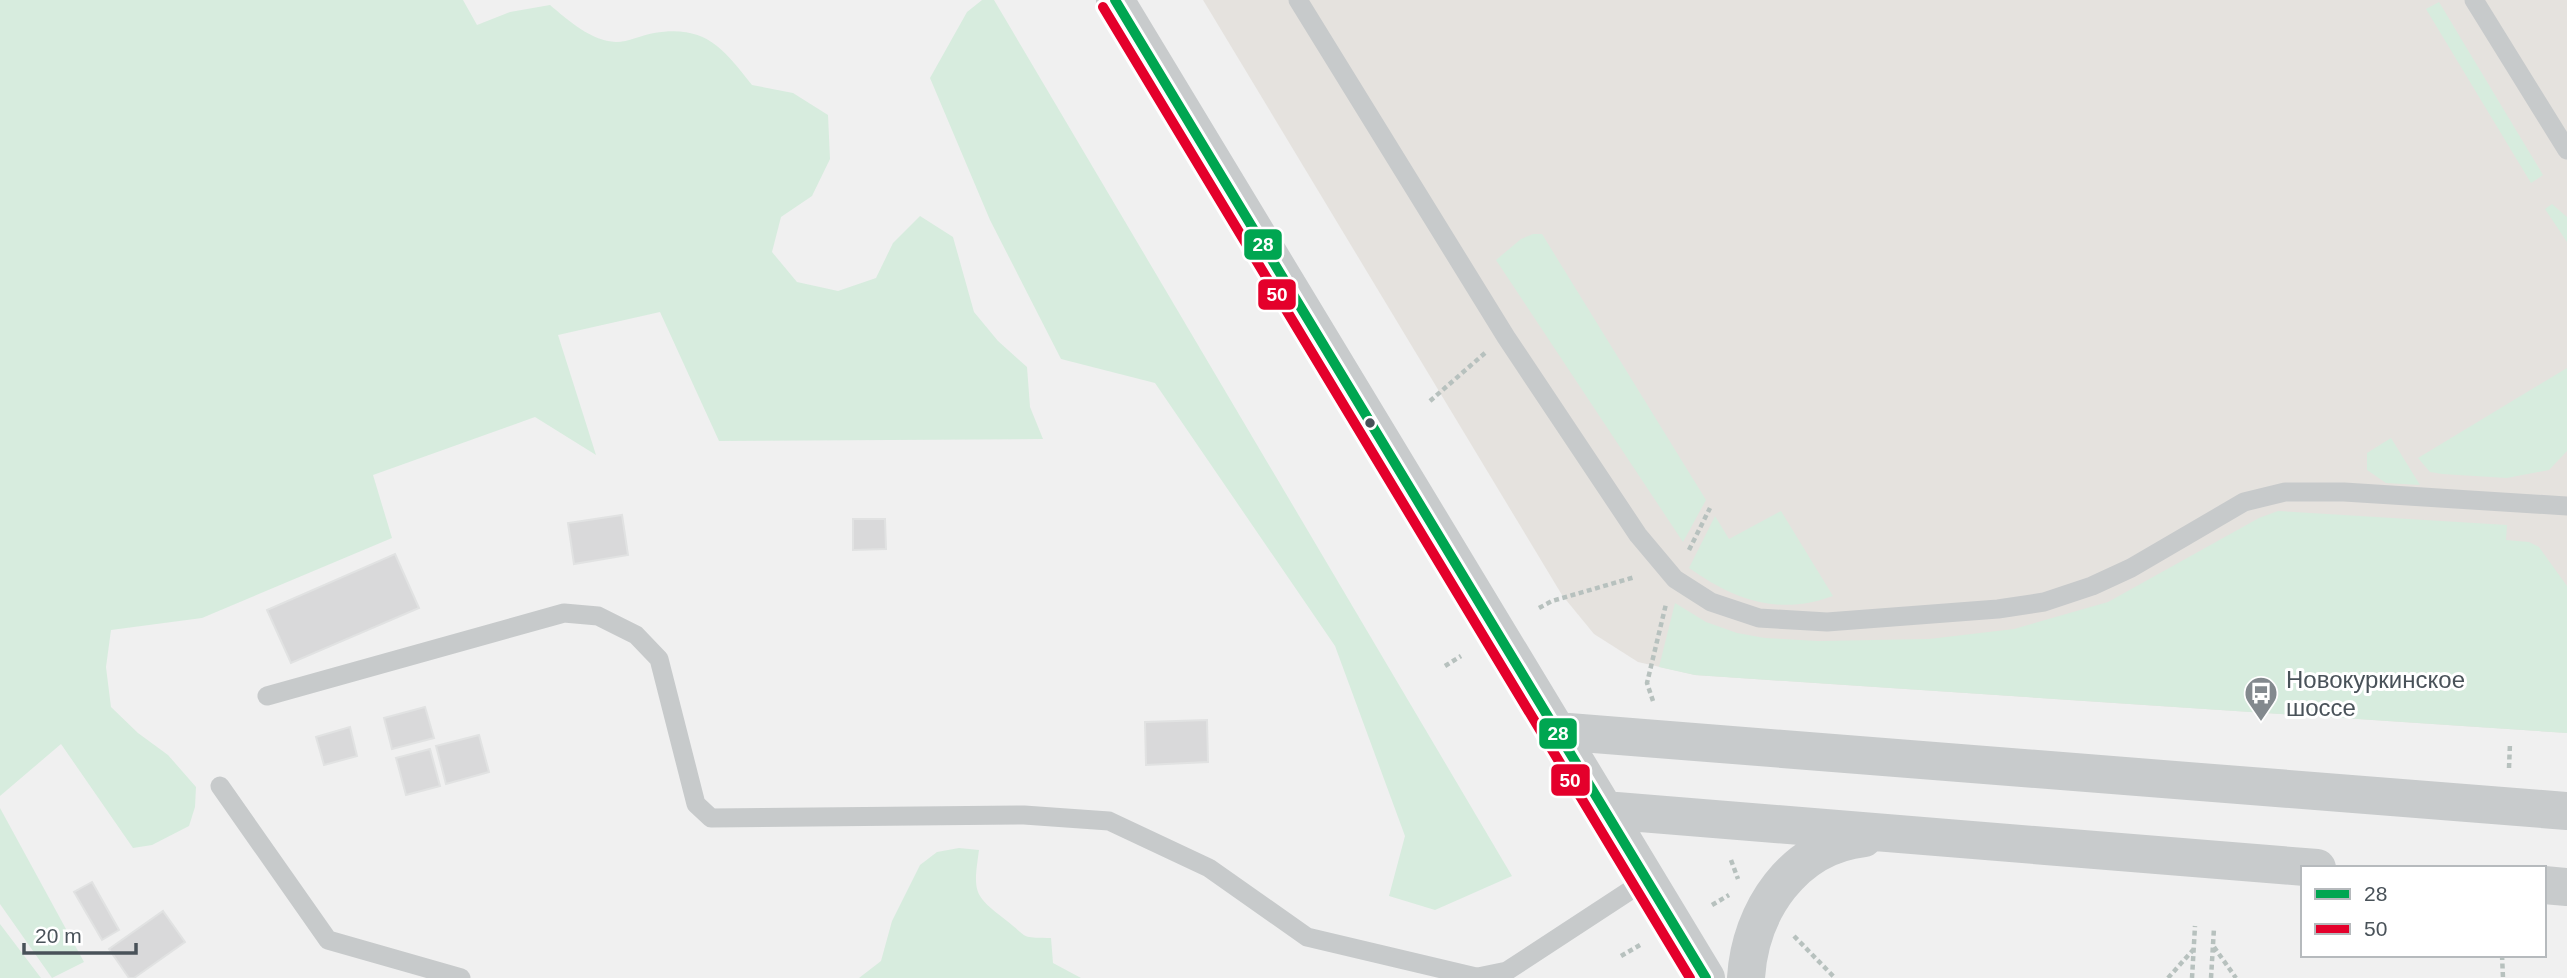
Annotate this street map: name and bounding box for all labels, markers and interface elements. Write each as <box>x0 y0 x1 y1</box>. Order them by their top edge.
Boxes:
line badge: 28 <box>1243 228 1283 261</box>
text: 28 <box>1252 234 1274 255</box>
line badge: 50 <box>1257 278 1297 311</box>
text: 50 <box>1266 284 1288 305</box>
unlabelled marker <box>1363 416 1377 430</box>
place label: Новокуркинское шоссе <box>2286 666 2465 721</box>
bus stop icon: Новокуркинское шоссе <box>2242 674 2280 723</box>
line badge: 28 <box>1538 717 1578 750</box>
text: 28 <box>1547 723 1569 744</box>
line badge: 50 <box>1550 763 1591 797</box>
text: 50 <box>1559 770 1581 791</box>
legend <box>2301 866 2546 957</box>
text: 28 <box>2364 882 2387 905</box>
scale bar <box>24 912 136 956</box>
text: 50 <box>2364 917 2387 940</box>
text: 20 m <box>35 924 82 947</box>

